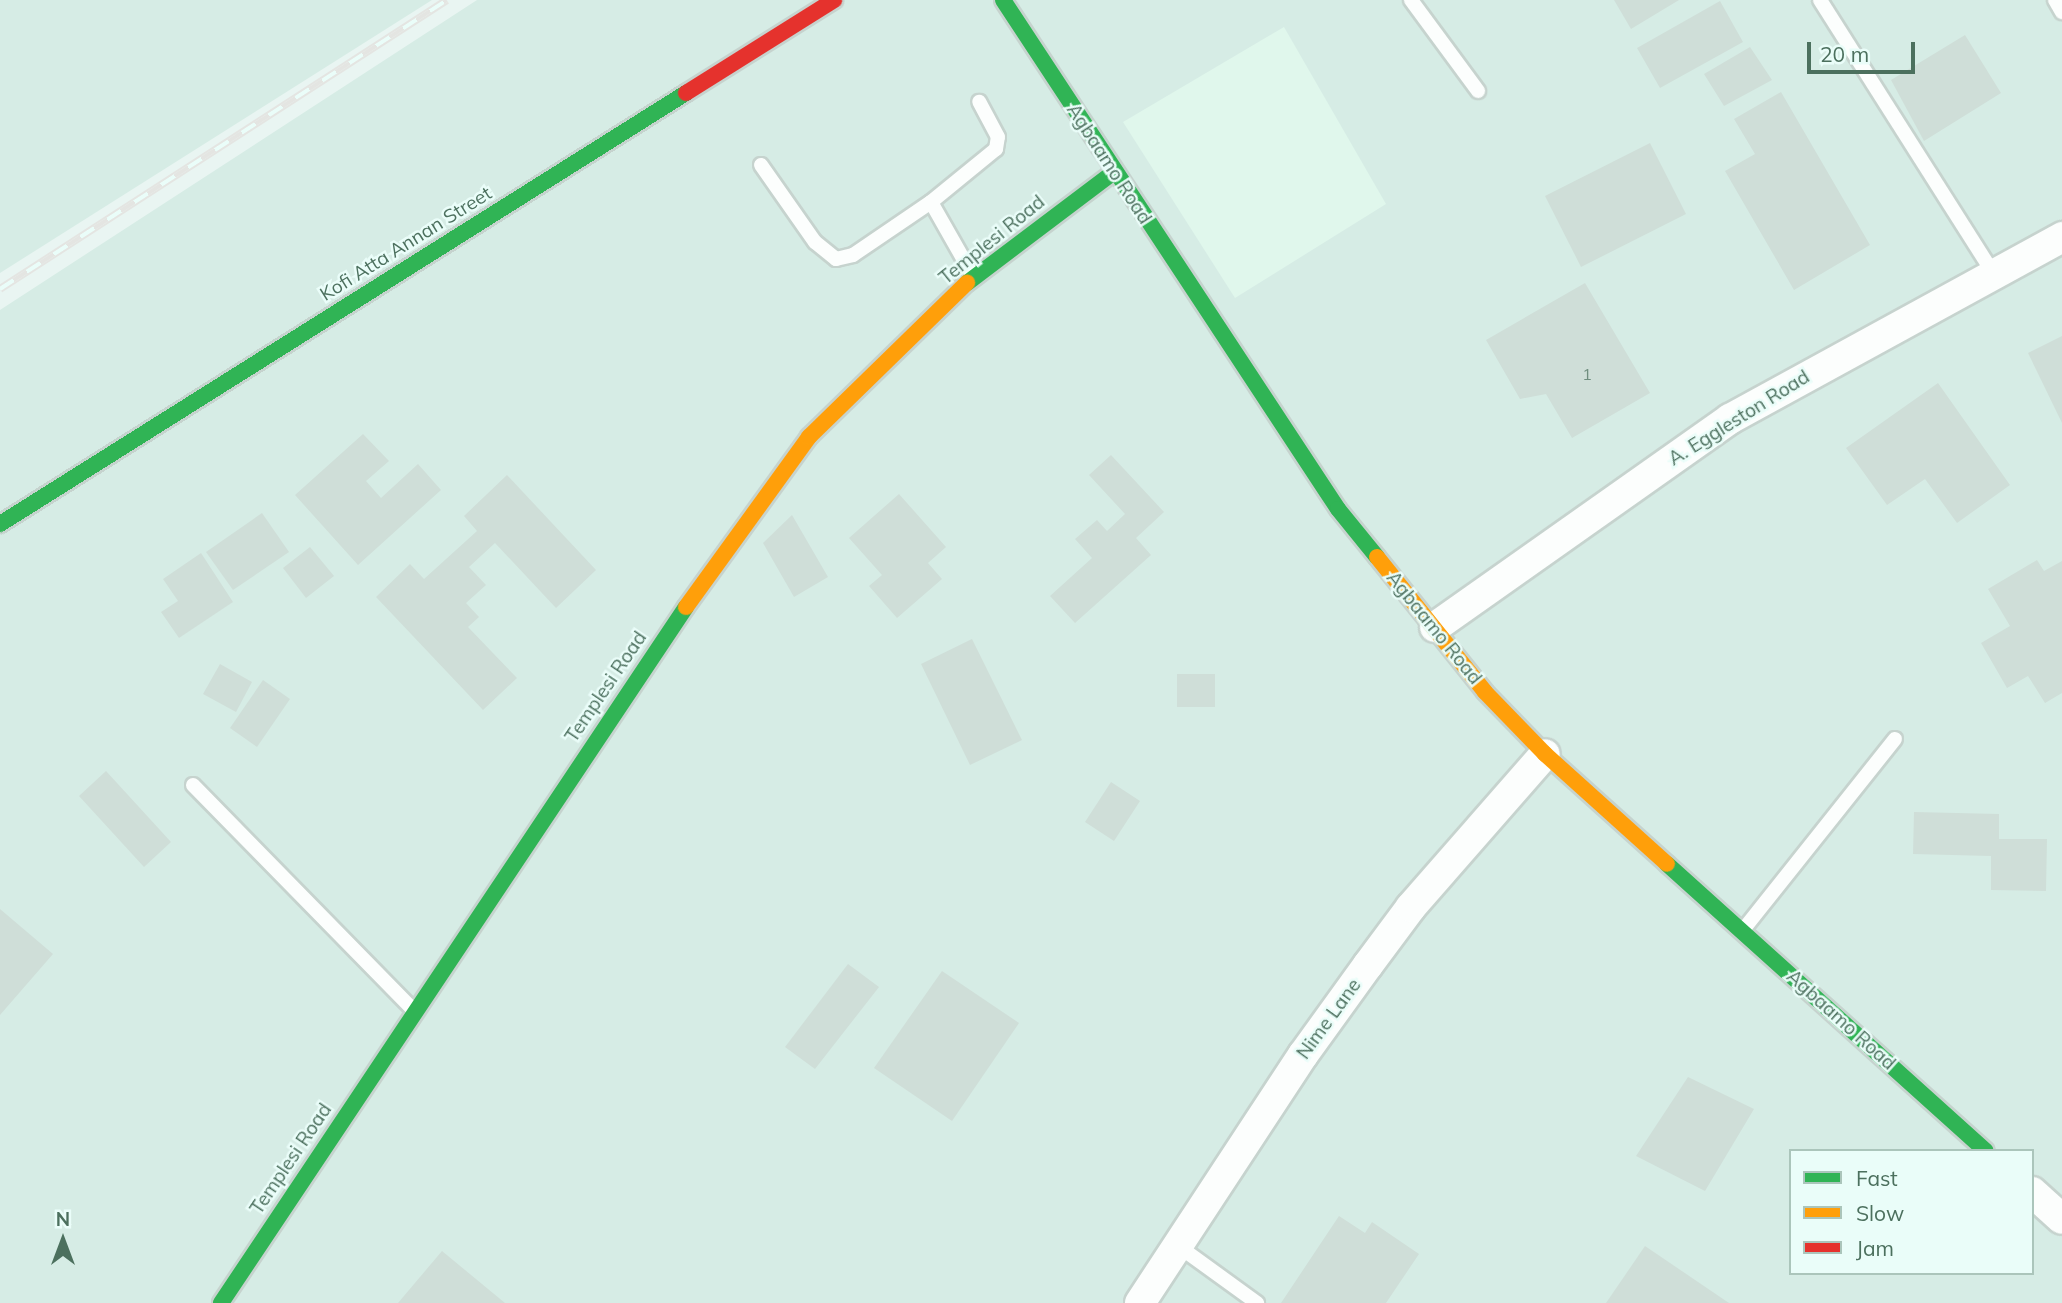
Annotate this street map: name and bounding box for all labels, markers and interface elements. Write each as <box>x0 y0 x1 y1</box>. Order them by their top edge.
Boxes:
scale bar <box>1810 28 1918 72</box>
text: 20 m <box>1820 41 1869 67</box>
street label: Agbaamo Road <box>1062 100 1156 228</box>
street label: Kofi Atta Annan Street <box>316 182 496 306</box>
street label: Templesi Road <box>935 191 1049 289</box>
house number: 1 <box>1582 364 1592 384</box>
street label: A. Eggleston Road <box>1664 365 1814 471</box>
street label: Agbaamo Road <box>1382 567 1486 689</box>
street label: Templesi Road <box>561 627 651 747</box>
street label: Agbaamo Road <box>1782 965 1900 1075</box>
street label: Nime Lane <box>1292 974 1366 1064</box>
street label: Templesi Road <box>246 1099 336 1219</box>
legend <box>1789 1149 2034 1275</box>
text: Fast <box>1856 1165 1898 1191</box>
text: Slow <box>1856 1200 1904 1226</box>
north arrow <box>28 1205 98 1275</box>
text: N <box>56 1207 70 1231</box>
text: Jam <box>1856 1235 1894 1261</box>

